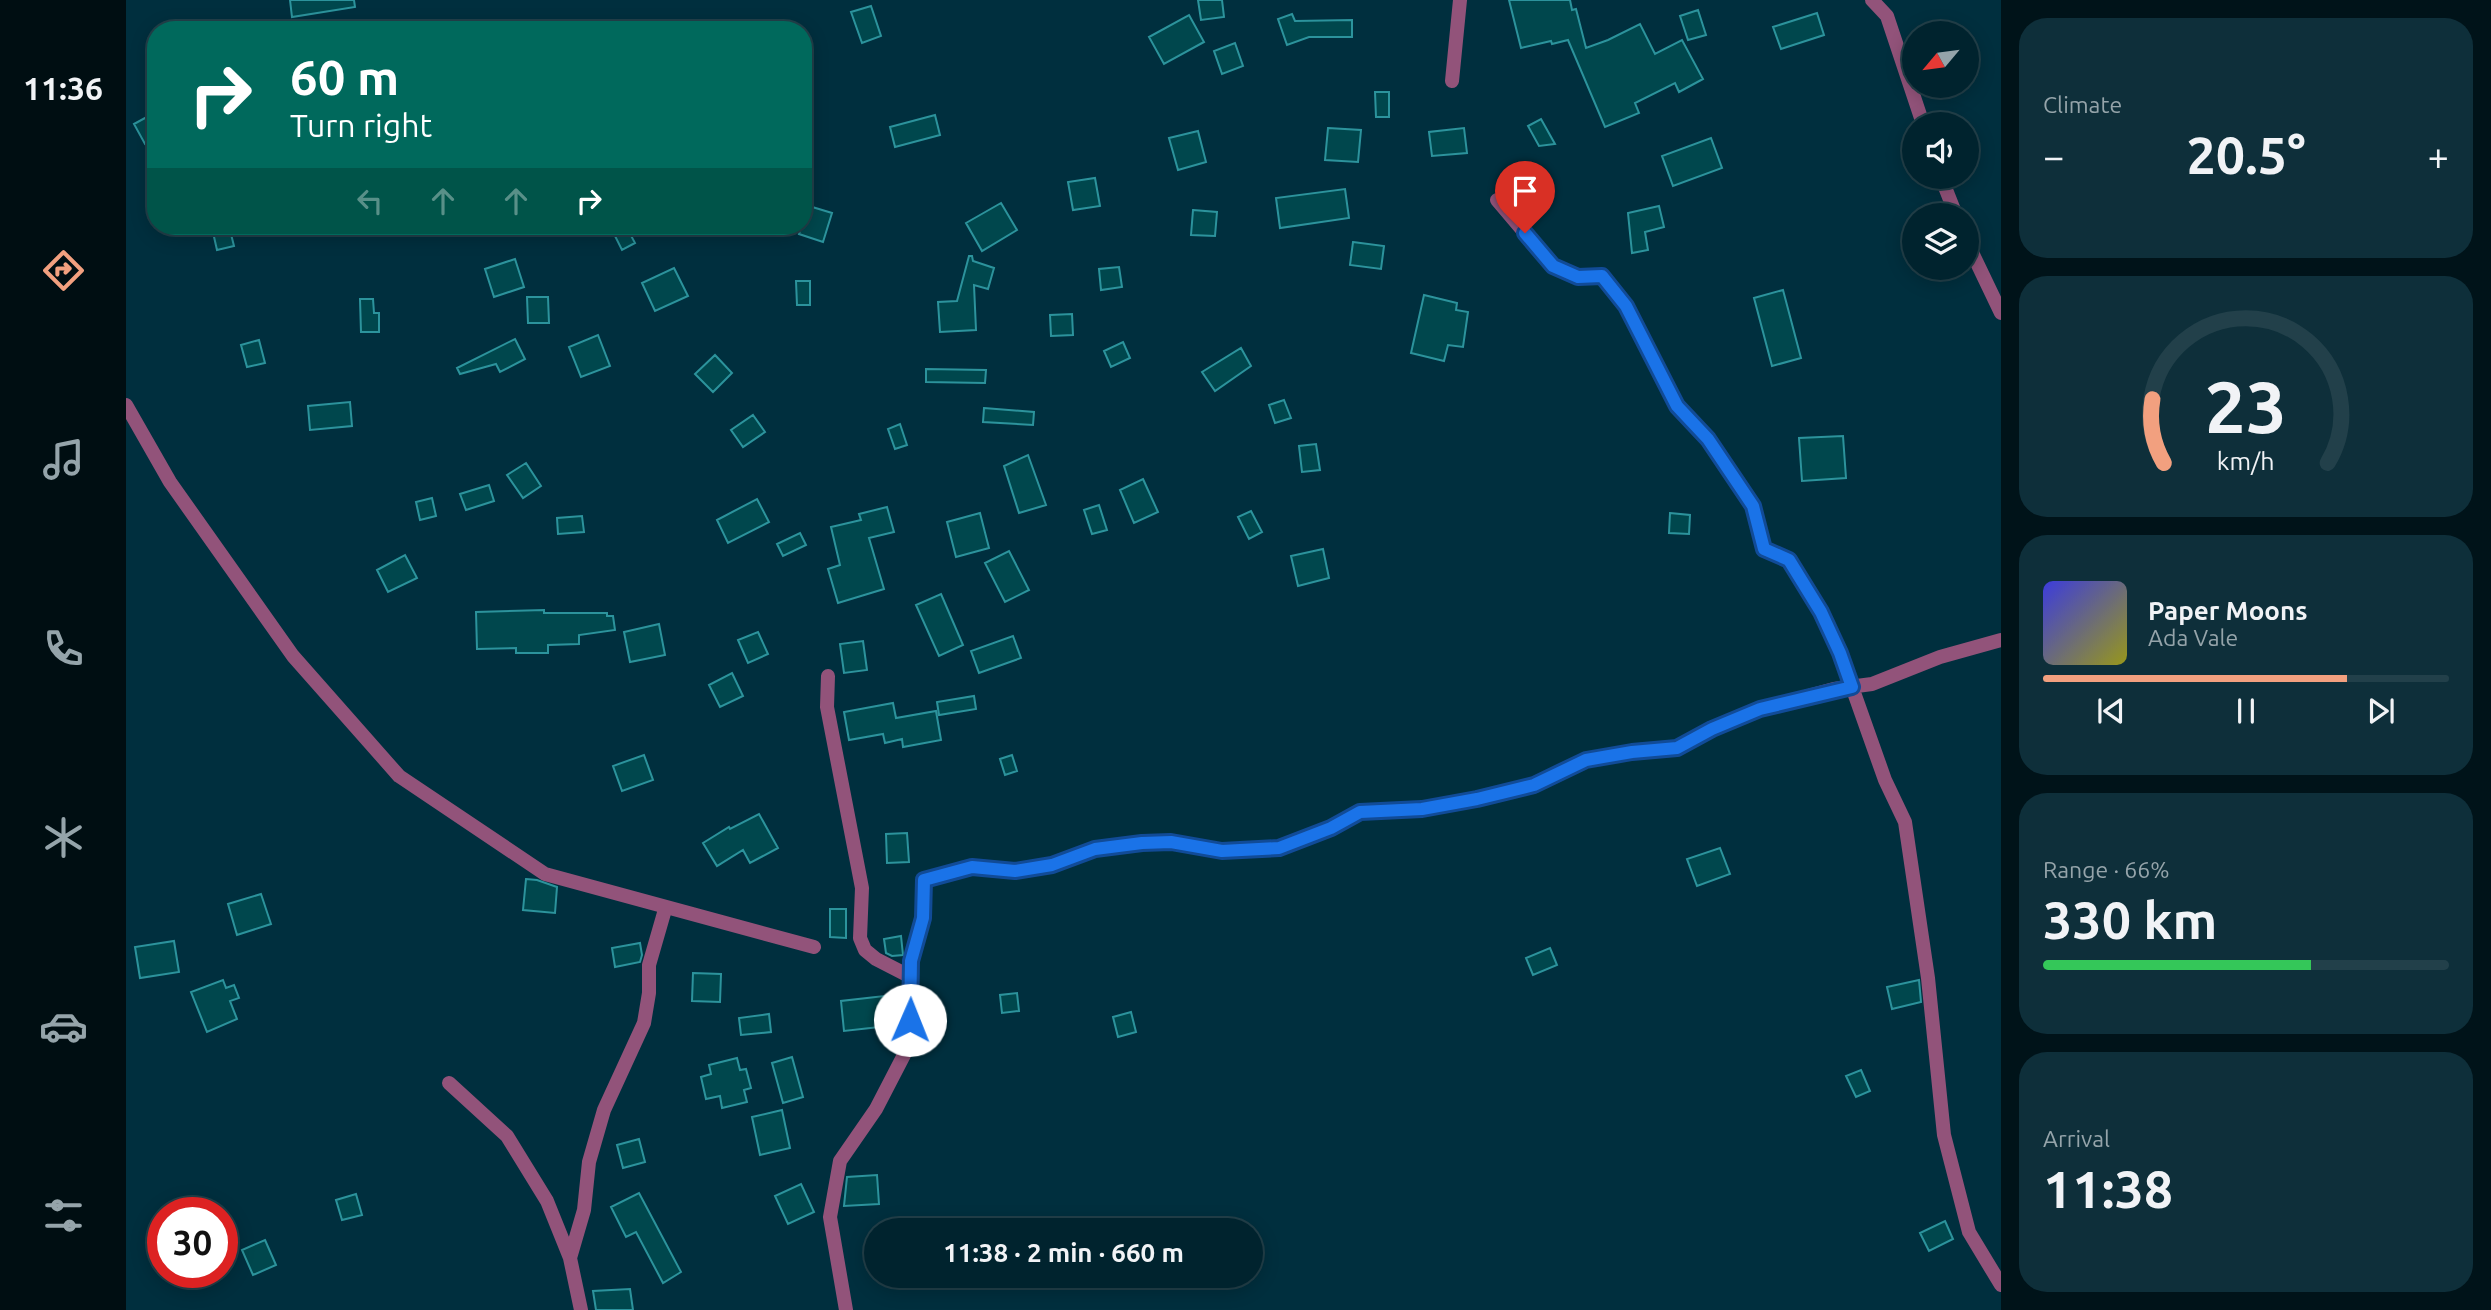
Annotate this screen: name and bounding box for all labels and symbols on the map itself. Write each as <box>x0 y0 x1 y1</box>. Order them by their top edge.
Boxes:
north arrow <box>1902 21 1979 98</box>
pin <box>1495 161 1555 233</box>
position arrow <box>873 983 947 1057</box>
speed limit sign: 30 <box>147 1197 238 1288</box>

